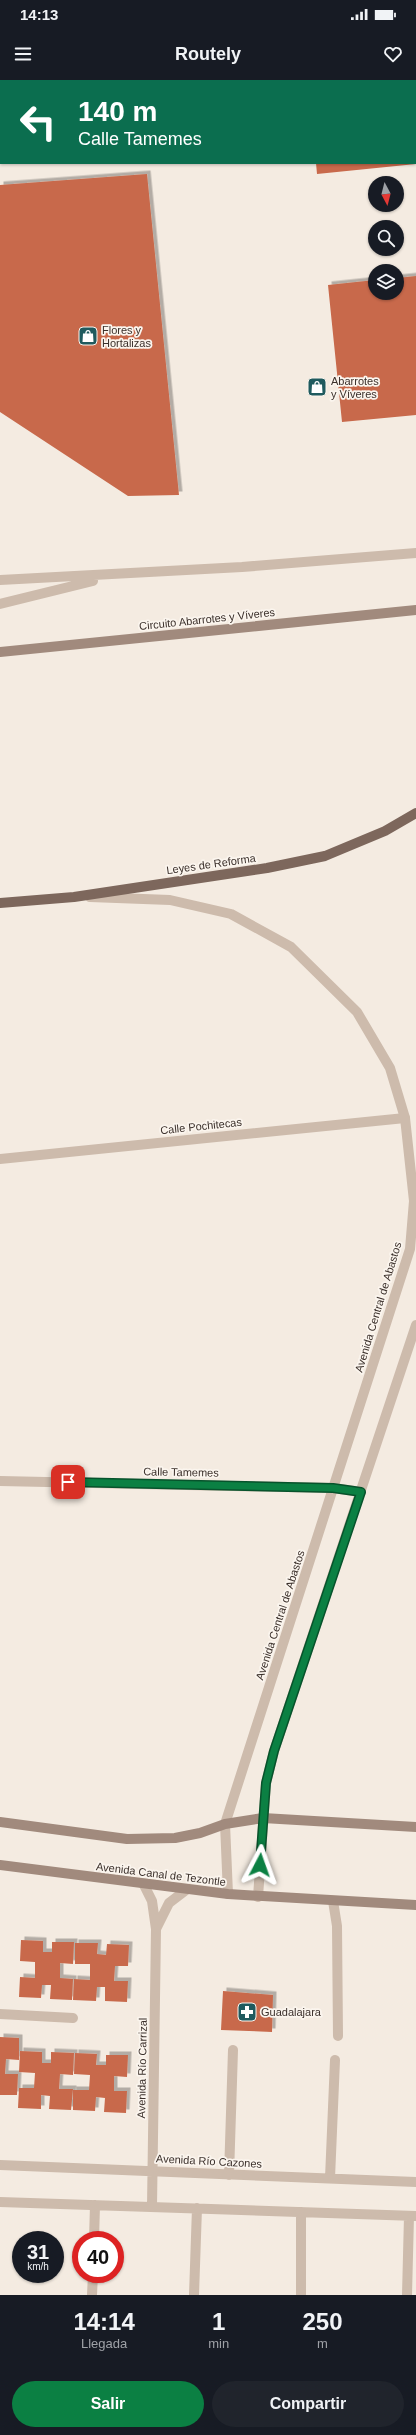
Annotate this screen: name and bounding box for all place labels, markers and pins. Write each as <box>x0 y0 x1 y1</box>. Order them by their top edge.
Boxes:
place label: Flores y Hortalizas <box>102 324 151 349</box>
shop icon: Flores y Hortalizas <box>77 325 99 347</box>
place label: Abarrotes y Víveres <box>331 375 379 400</box>
shop icon: Abarrotes y Víveres <box>306 376 328 398</box>
pin <box>51 1465 85 1499</box>
pharmacy icon: Guadalajara <box>236 2001 258 2023</box>
place label: Guadalajara <box>261 2006 322 2018</box>

